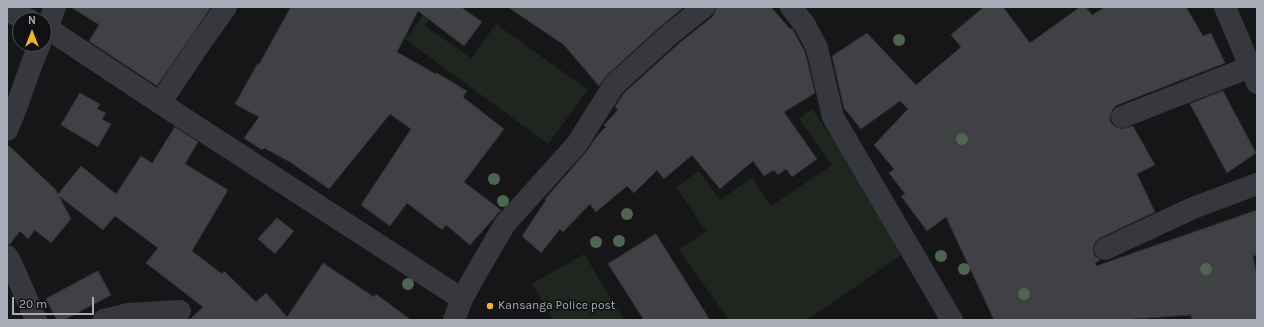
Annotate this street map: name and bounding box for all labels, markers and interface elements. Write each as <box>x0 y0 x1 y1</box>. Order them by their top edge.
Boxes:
north arrow <box>12 12 52 52</box>
text: N <box>28 14 36 27</box>
scale bar <box>14 289 96 315</box>
text: 20 m <box>19 297 47 311</box>
place label: Kansanga Police post <box>498 299 615 313</box>
marker: Kansanga Police post <box>485 301 495 311</box>

